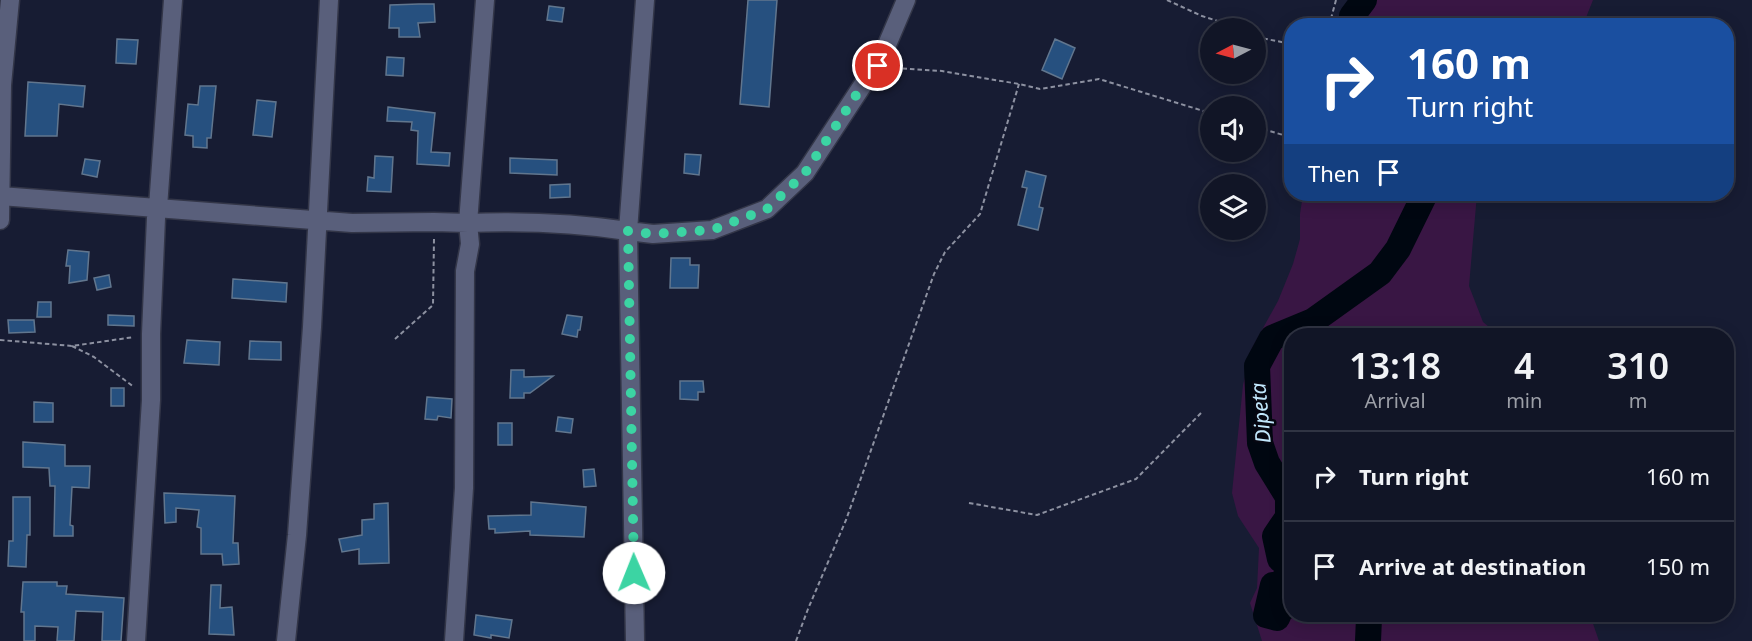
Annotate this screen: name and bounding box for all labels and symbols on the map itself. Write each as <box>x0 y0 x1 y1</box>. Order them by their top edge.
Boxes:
north arrow <box>1200 18 1266 84</box>
pin <box>852 40 903 91</box>
water label: Dipeta <box>1243 381 1277 445</box>
position arrow <box>602 541 666 605</box>

